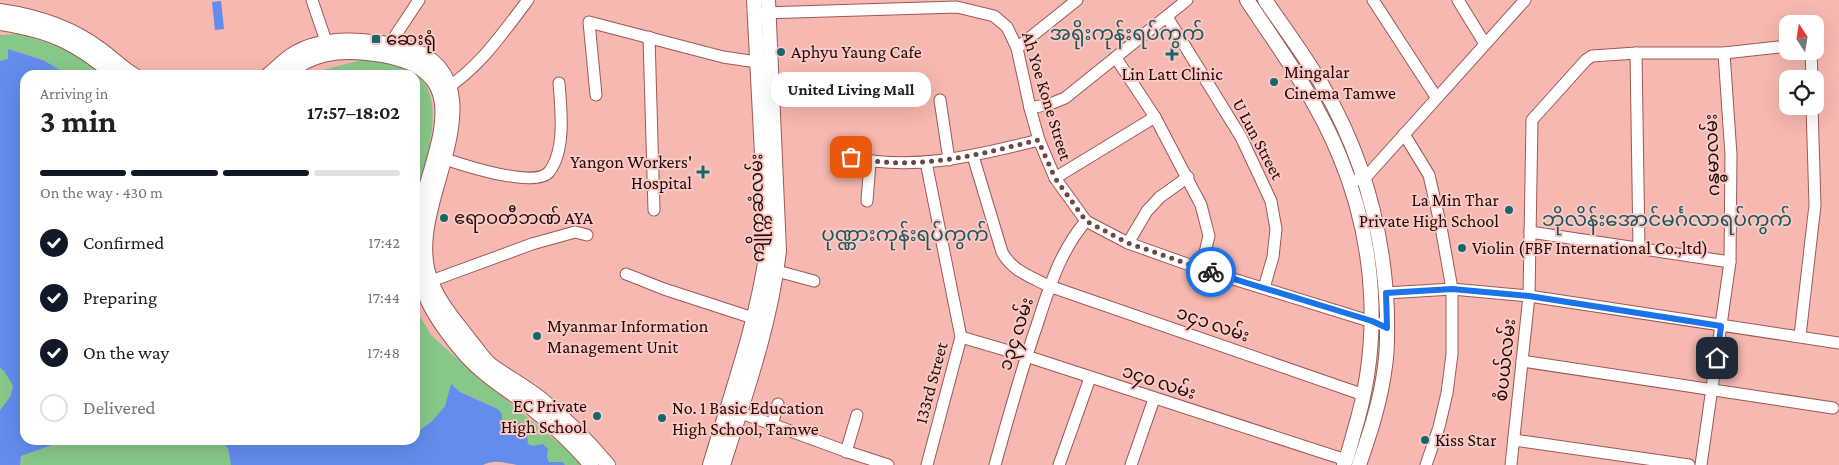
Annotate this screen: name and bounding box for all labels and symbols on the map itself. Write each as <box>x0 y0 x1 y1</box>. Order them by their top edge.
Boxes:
north arrow <box>1779 15 1824 60</box>
district label: အရိုးကုန်းရပ်ကွက် <box>1050 19 1204 50</box>
place label: ဆေးရုံ <box>386 29 436 54</box>
street label: Ah Yoe Kone Street <box>1018 29 1076 164</box>
marker: ဆေးရုံ <box>370 33 382 45</box>
place label: Aphyu Yaung Cafe <box>791 42 922 62</box>
marker: Aphyu Yaung Cafe <box>775 46 787 58</box>
marker: Lin Latt Clinic <box>1165 47 1179 61</box>
place label: Mingalar Cinema Tamwe <box>1284 62 1396 103</box>
place label: Lin Latt Clinic <box>1121 64 1223 84</box>
callout: United Living Mall <box>771 72 931 107</box>
marker: Mingalar Cinema Tamwe <box>1268 76 1280 88</box>
street label: U Lun Street <box>1228 95 1288 184</box>
street label: ဂန္ဓမာလမ်း <box>1698 113 1729 197</box>
pin <box>830 136 872 178</box>
place label: Yangon Workers' Hospital <box>570 152 692 193</box>
street label: ကျိုက္ကဆံလမ်း <box>742 153 773 263</box>
marker: Yangon Workers' Hospital <box>696 165 710 179</box>
place label: La Min Thar Private High School <box>1359 190 1500 231</box>
place label: ဧရာဝတီဘဏ် AYA <box>454 204 594 233</box>
marker: La Min Thar Private High School <box>1503 204 1515 216</box>
district label: ဘိုလိန်းအောင်မင်္ဂလာရပ်ကွက် <box>1542 205 1792 236</box>
marker: ဧရာဝတီဘဏ် AYA <box>438 212 450 224</box>
district label: ပုဏ္ဏားကုန်းရပ်ကွက် <box>821 220 989 251</box>
place label: Violin (FBF International Co.,ltd) <box>1472 238 1708 259</box>
marker: Violin (FBF International Co.,ltd) <box>1456 242 1468 254</box>
courier <box>1186 247 1236 297</box>
street label: ၁၃၄ လမ်း <box>992 294 1042 375</box>
street label: ၁၄၁ လမ်း <box>1172 299 1253 350</box>
place label: Myanmar Information Management Unit <box>547 316 709 357</box>
street label: စံပယ်လမ်း <box>1488 317 1519 402</box>
marker: Myanmar Information Management Unit <box>531 330 543 342</box>
pin <box>1696 337 1738 379</box>
street label: 133rd Street <box>910 339 952 426</box>
street label: ၁၄၀ လမ်း <box>1118 358 1199 408</box>
place label: EC Private High School <box>501 396 587 437</box>
place label: No. 1 Basic Education High School, Tamwe <box>672 398 824 439</box>
marker: EC Private High School <box>591 410 603 422</box>
marker: No. 1 Basic Education High School, Tamwe <box>656 412 668 424</box>
place label: Kiss Star <box>1435 430 1497 450</box>
marker: Kiss Star <box>1419 434 1431 446</box>

